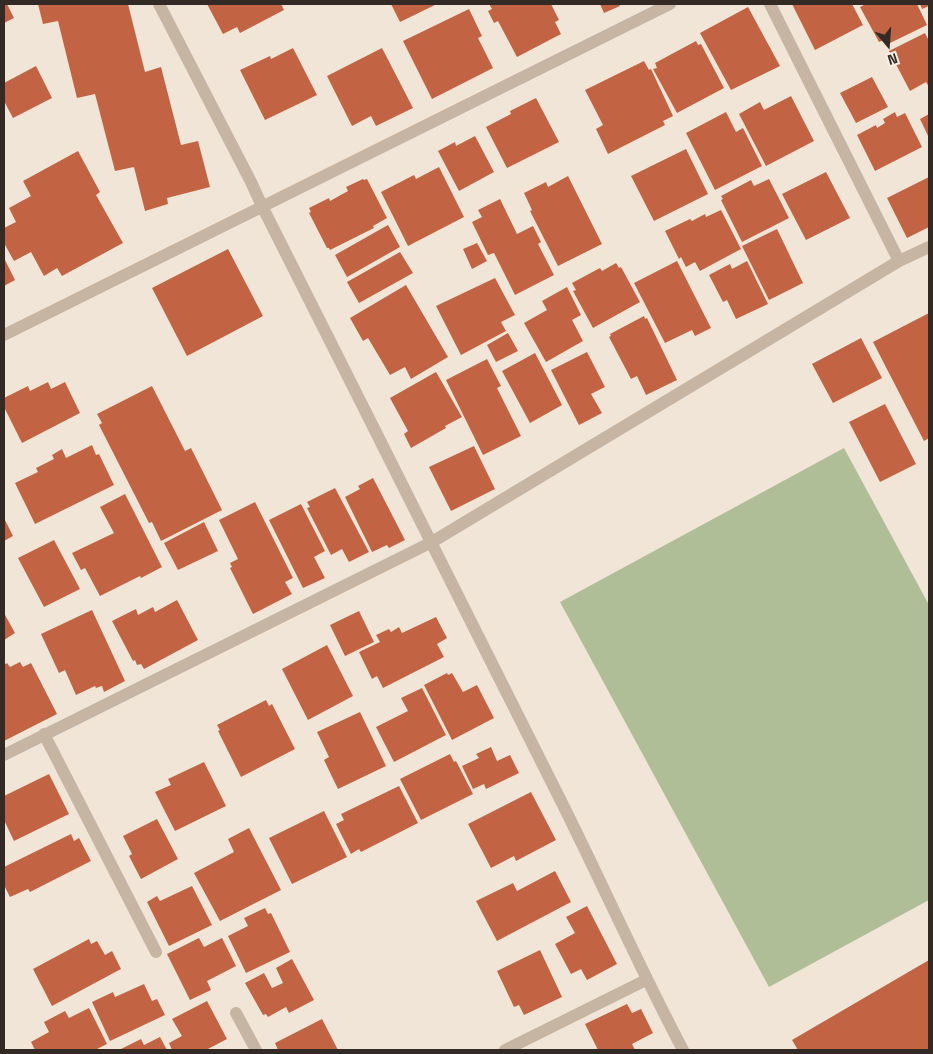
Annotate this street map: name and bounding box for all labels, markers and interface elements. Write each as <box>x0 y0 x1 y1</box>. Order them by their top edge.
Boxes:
north arrow <box>863 20 913 70</box>
text: N <box>885 49 900 69</box>

